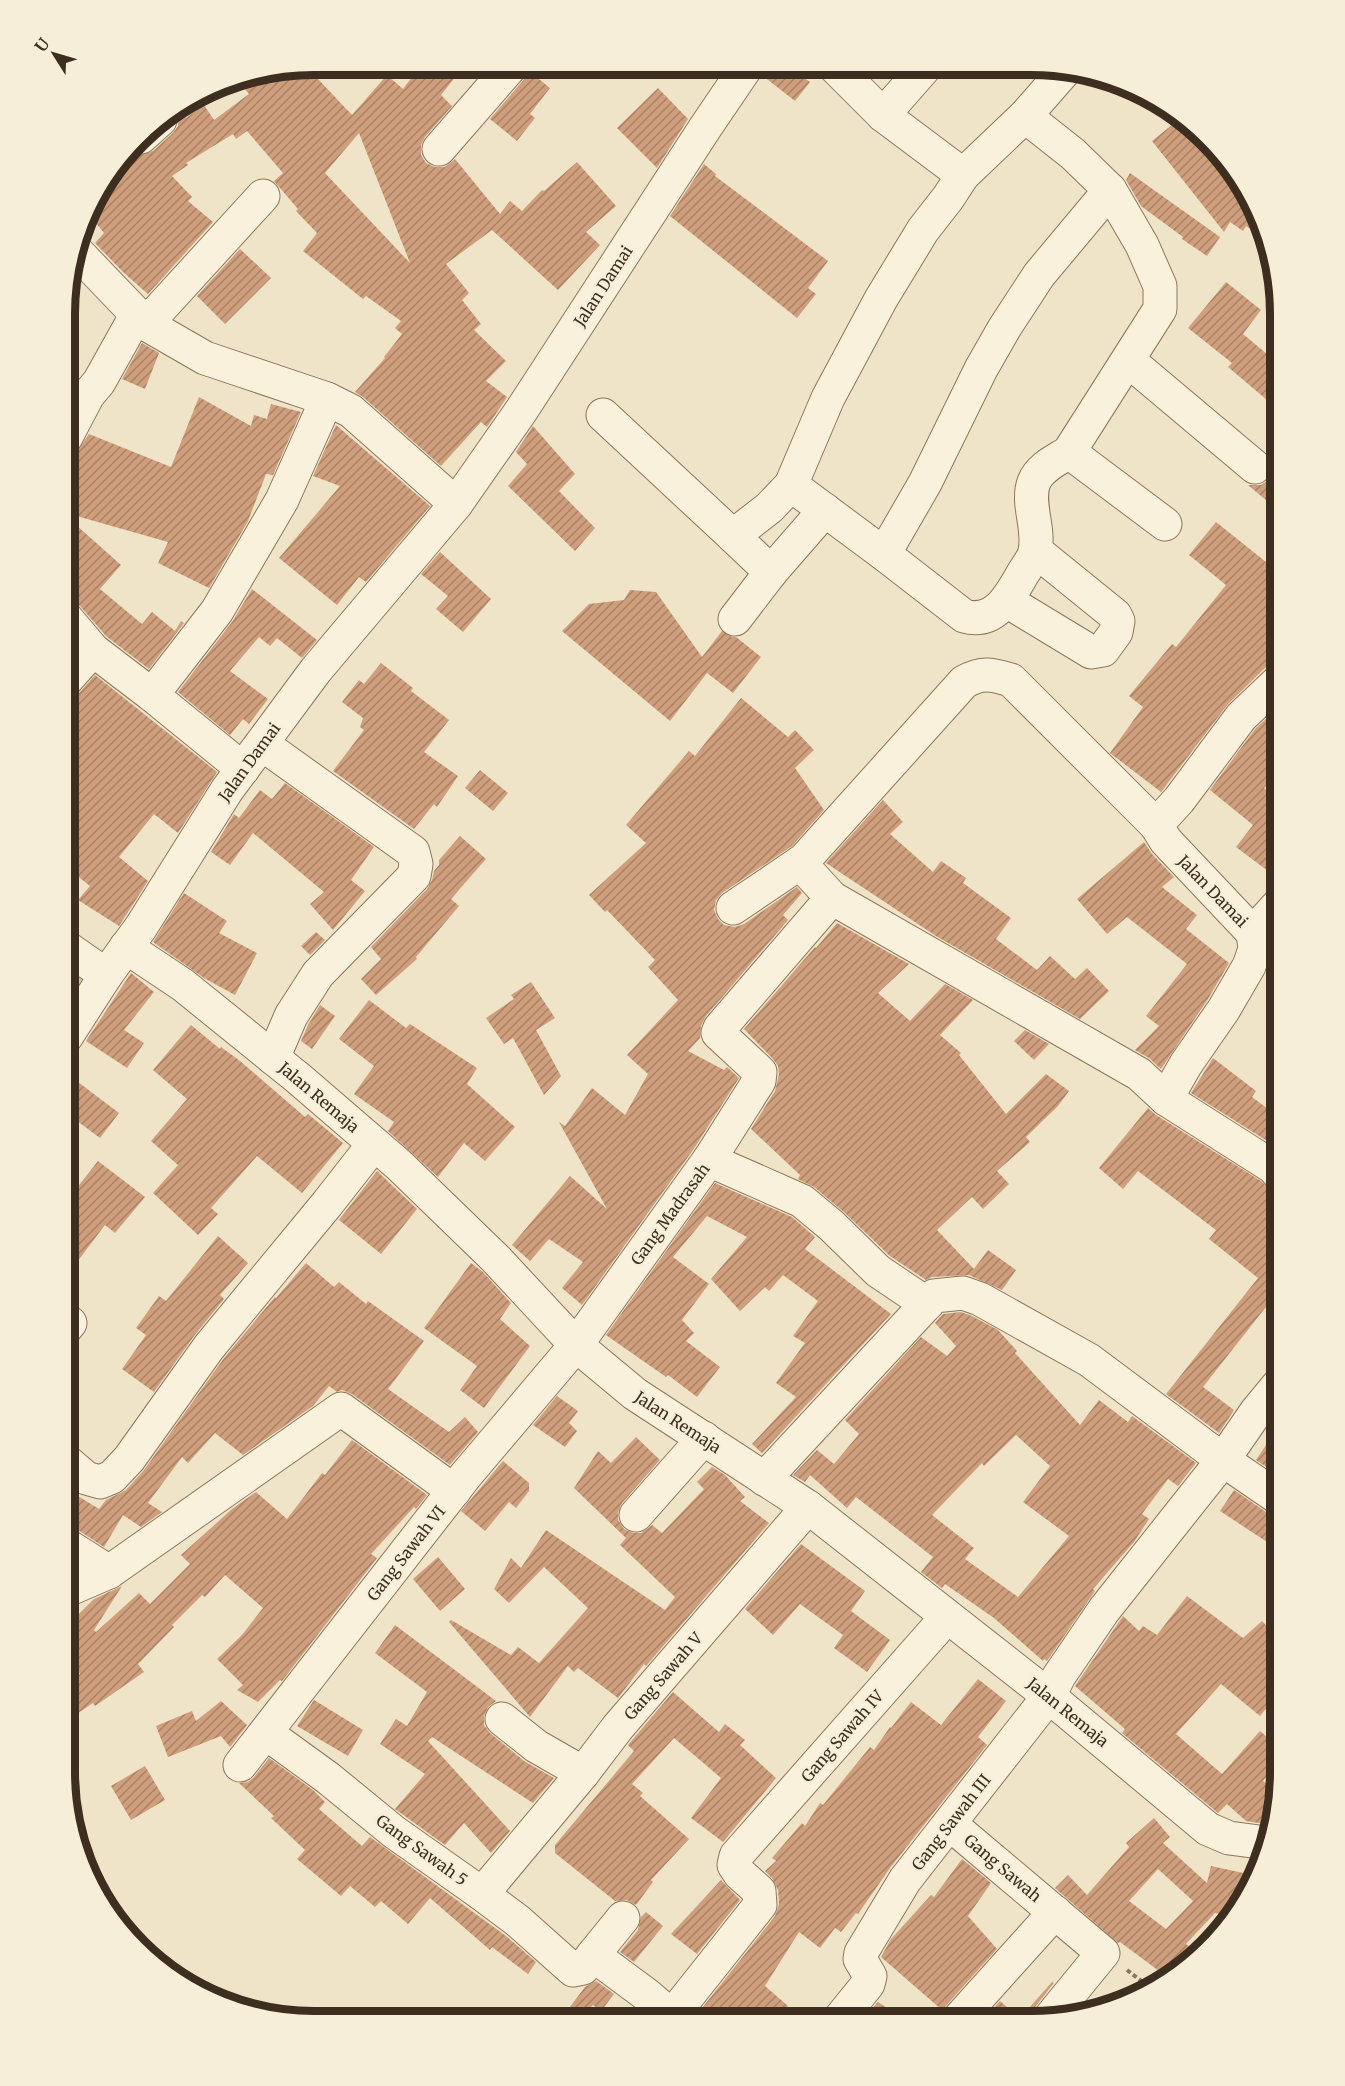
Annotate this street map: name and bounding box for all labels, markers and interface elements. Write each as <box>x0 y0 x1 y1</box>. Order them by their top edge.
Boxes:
north arrow <box>24 24 84 84</box>
text: U <box>30 34 54 56</box>
street label: Jalan Damai <box>569 242 637 331</box>
street label: Jalan Damai <box>213 719 284 806</box>
street label: Jalan Damai <box>1173 850 1252 931</box>
street label: Jalan Remaja <box>274 1057 364 1137</box>
street label: Gang Madrasah <box>626 1159 714 1269</box>
street label: Jalan Remaja <box>630 1386 725 1458</box>
street label: Gang Sawah VI <box>363 1501 449 1605</box>
street label: Gang Sawah V <box>620 1628 707 1724</box>
street label: Jalan Remaja <box>1022 1672 1113 1751</box>
street label: Gang Sawah IV <box>797 1686 888 1786</box>
street label: Gang Sawah III <box>907 1770 995 1874</box>
street label: Gang Sawah 5 <box>372 1810 472 1890</box>
street label: Gang Sawah <box>960 1830 1046 1906</box>

